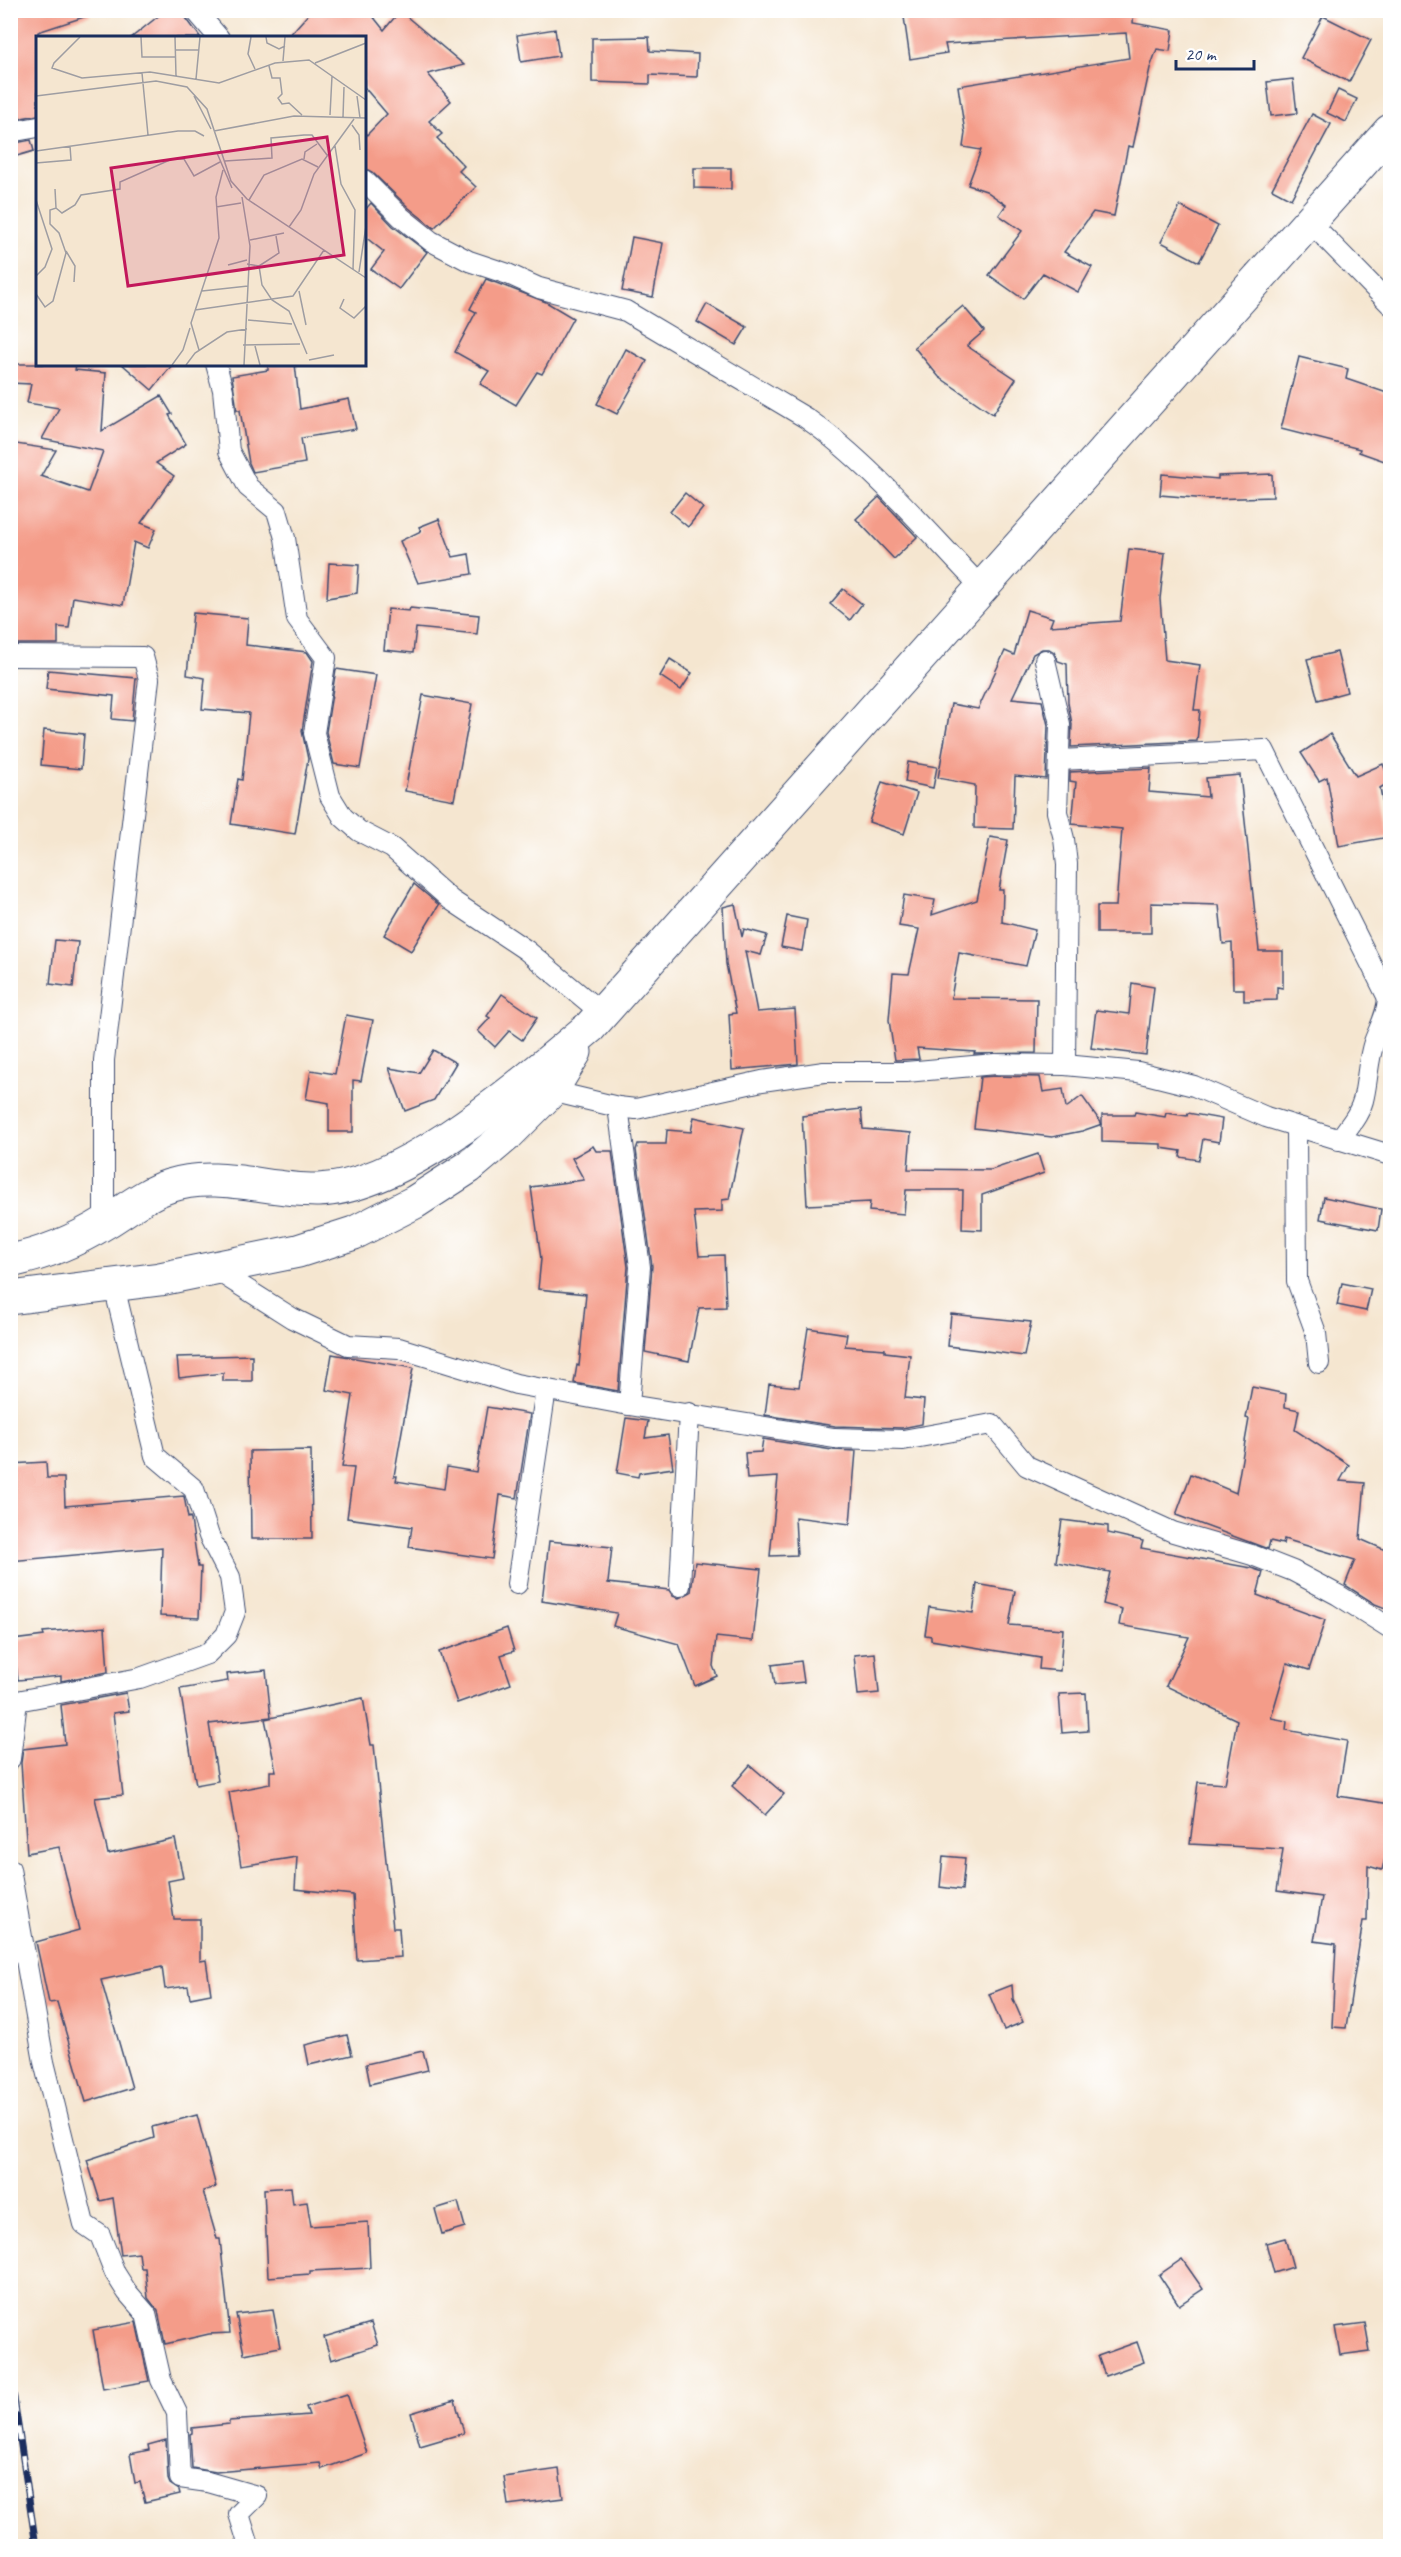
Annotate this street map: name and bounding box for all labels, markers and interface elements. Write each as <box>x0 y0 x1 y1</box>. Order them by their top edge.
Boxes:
scale bar <box>1176 33 1254 71</box>
inset map <box>36 36 366 366</box>
text: 20 m <box>1185 43 1218 65</box>

